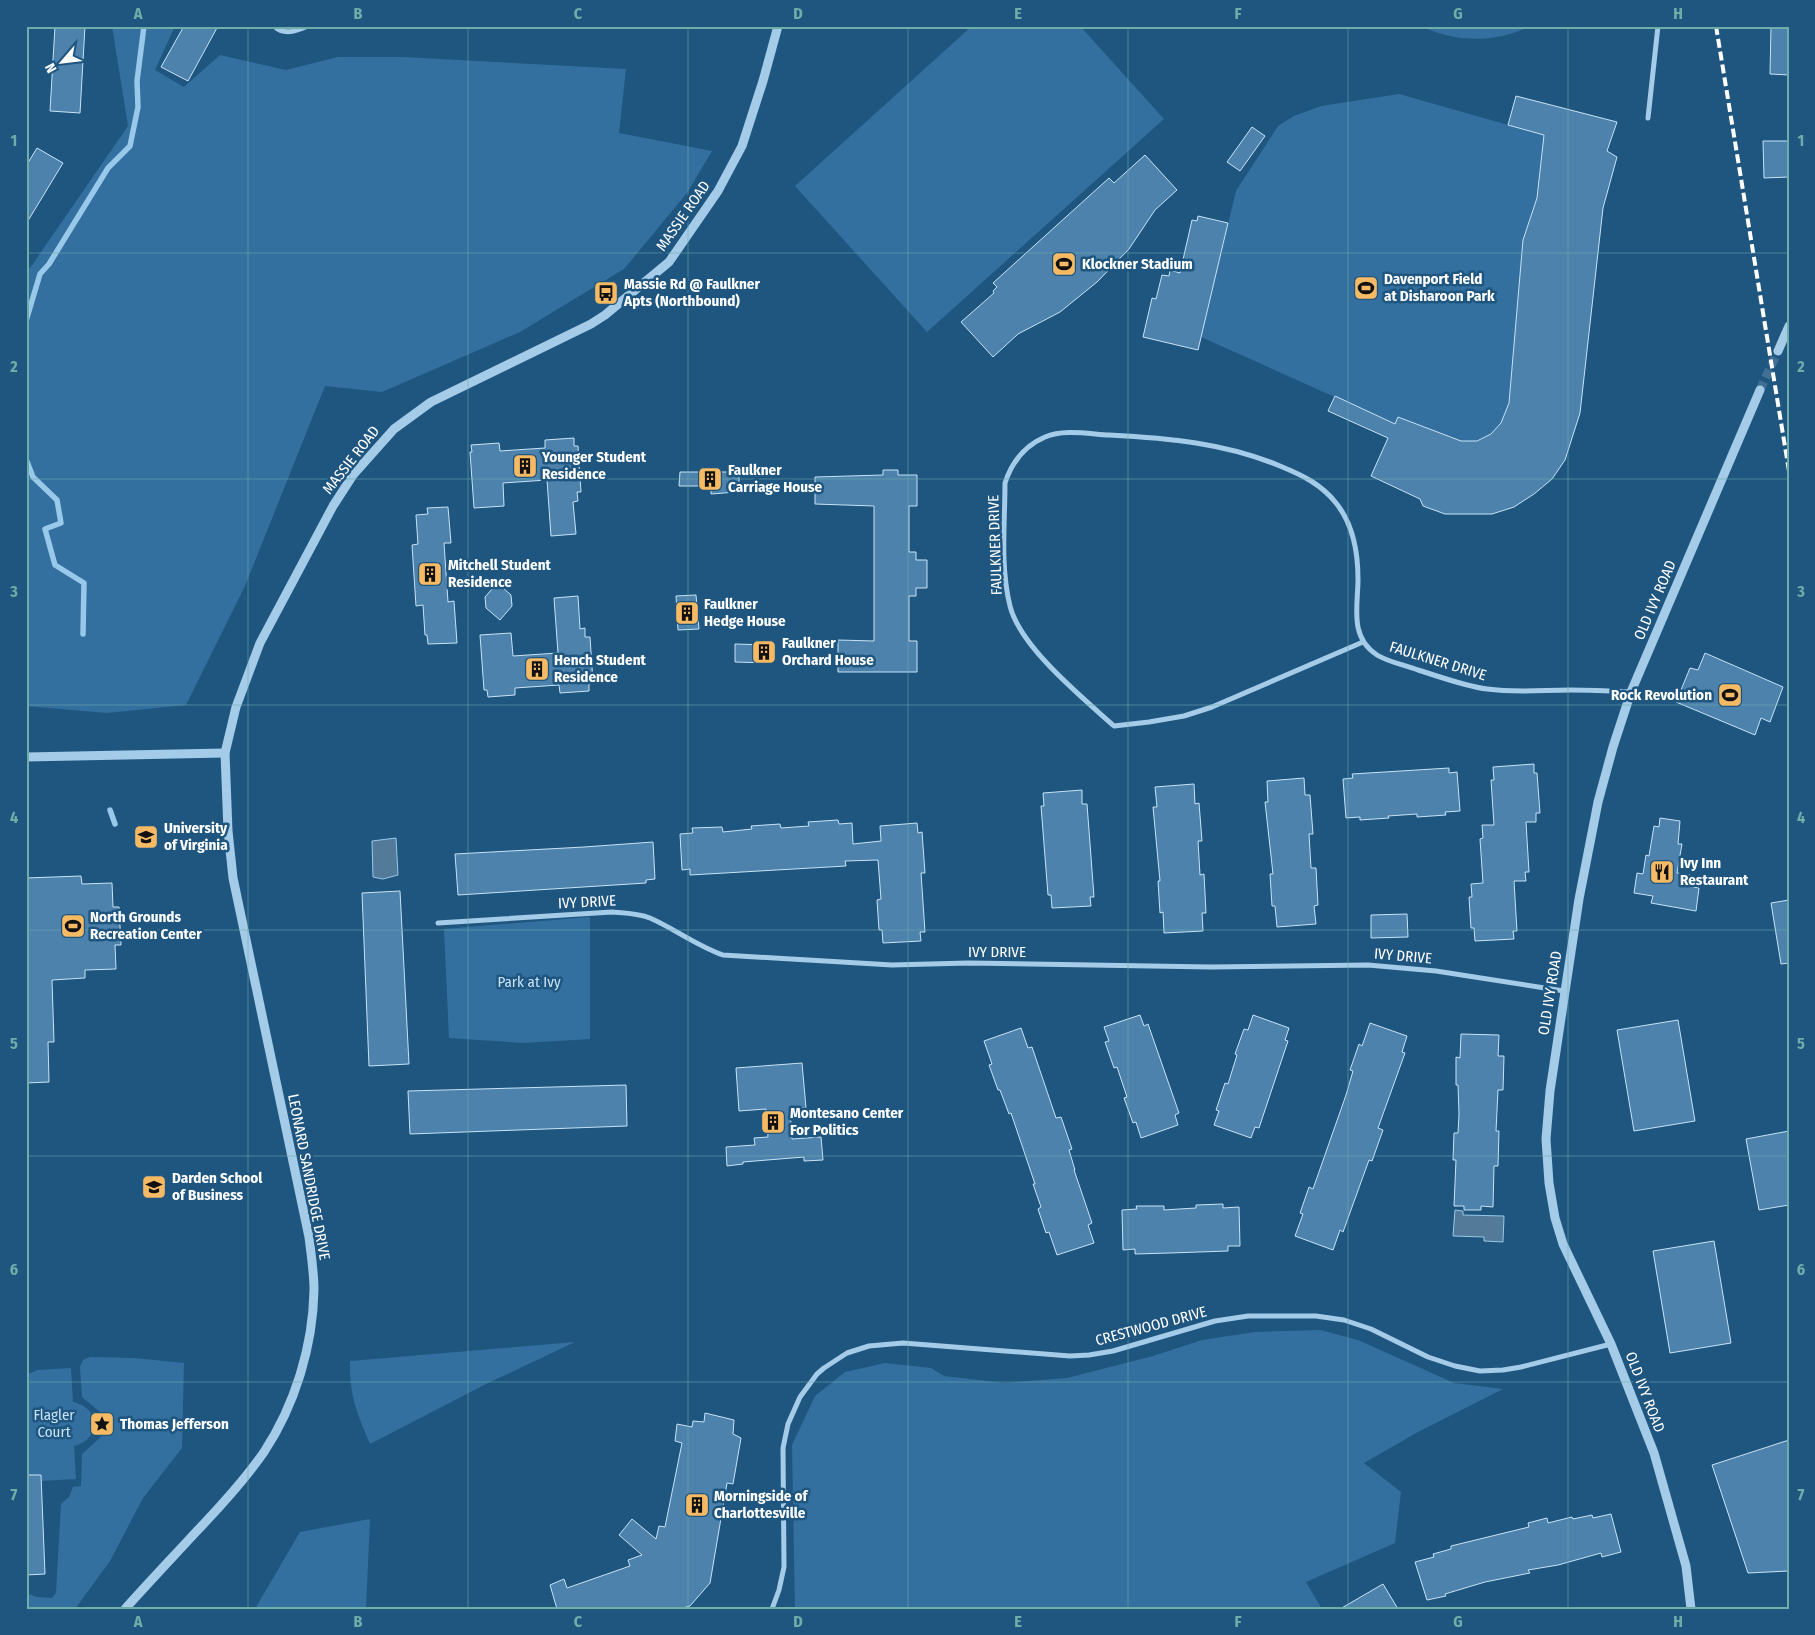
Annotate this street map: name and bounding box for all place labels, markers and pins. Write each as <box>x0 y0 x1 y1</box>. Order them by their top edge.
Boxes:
sports icon: Klockner Stadium <box>1051 251 1077 277</box>
place label: Klockner Stadium <box>1082 255 1193 273</box>
place label: Davenport Field at Disharoon Park <box>1384 270 1495 305</box>
place label: Massie Rd @ Faulkner Apts (Northbound) <box>623 275 760 310</box>
sports icon: Davenport Field at Disharoon Park <box>1353 275 1379 301</box>
bus stop icon: Massie Rd @ Faulkner Apts (Northbound) <box>593 280 619 306</box>
place label: Younger Student Residence <box>541 448 647 483</box>
building icon: Younger Student Residence <box>512 453 538 479</box>
place label: Faulkner Carriage House <box>728 461 823 496</box>
building icon: Faulkner Carriage House <box>697 466 723 492</box>
place label: Mitchell Student Residence <box>448 556 552 591</box>
building icon: Mitchell Student Residence <box>417 561 443 587</box>
place label: Faulkner Hedge House <box>704 595 786 630</box>
building icon: Faulkner Hedge House <box>674 600 700 626</box>
place label: Faulkner Orchard House <box>782 634 874 669</box>
building icon: Faulkner Orchard House <box>751 639 777 665</box>
place label: Hench Student Residence <box>554 651 647 686</box>
building icon: Hench Student Residence <box>524 656 550 682</box>
sports icon: Rock Revolution <box>1717 682 1743 708</box>
place label: Rock Revolution <box>1611 686 1712 704</box>
place label: University of Virginia <box>164 819 228 854</box>
school or university icon: University of Virginia <box>133 824 159 850</box>
place label: Ivy Inn Restaurant <box>1680 854 1749 889</box>
restaurant icon: Ivy Inn Restaurant <box>1649 859 1675 885</box>
place label: North Grounds Recreation Center <box>90 908 202 943</box>
sports icon: North Grounds Recreation Center <box>60 913 86 939</box>
place label: Montesano Center For Politics <box>790 1104 904 1139</box>
building icon: Montesano Center For Politics <box>760 1109 786 1135</box>
place label: Darden School of Business <box>172 1169 263 1204</box>
school or university icon: Darden School of Business <box>141 1174 167 1200</box>
place icon: Thomas Jefferson <box>89 1411 115 1437</box>
place label: Thomas Jefferson <box>120 1415 229 1433</box>
place label: Morningside of Charlottesville <box>714 1487 809 1522</box>
building icon: Morningside of Charlottesville <box>684 1492 710 1518</box>

